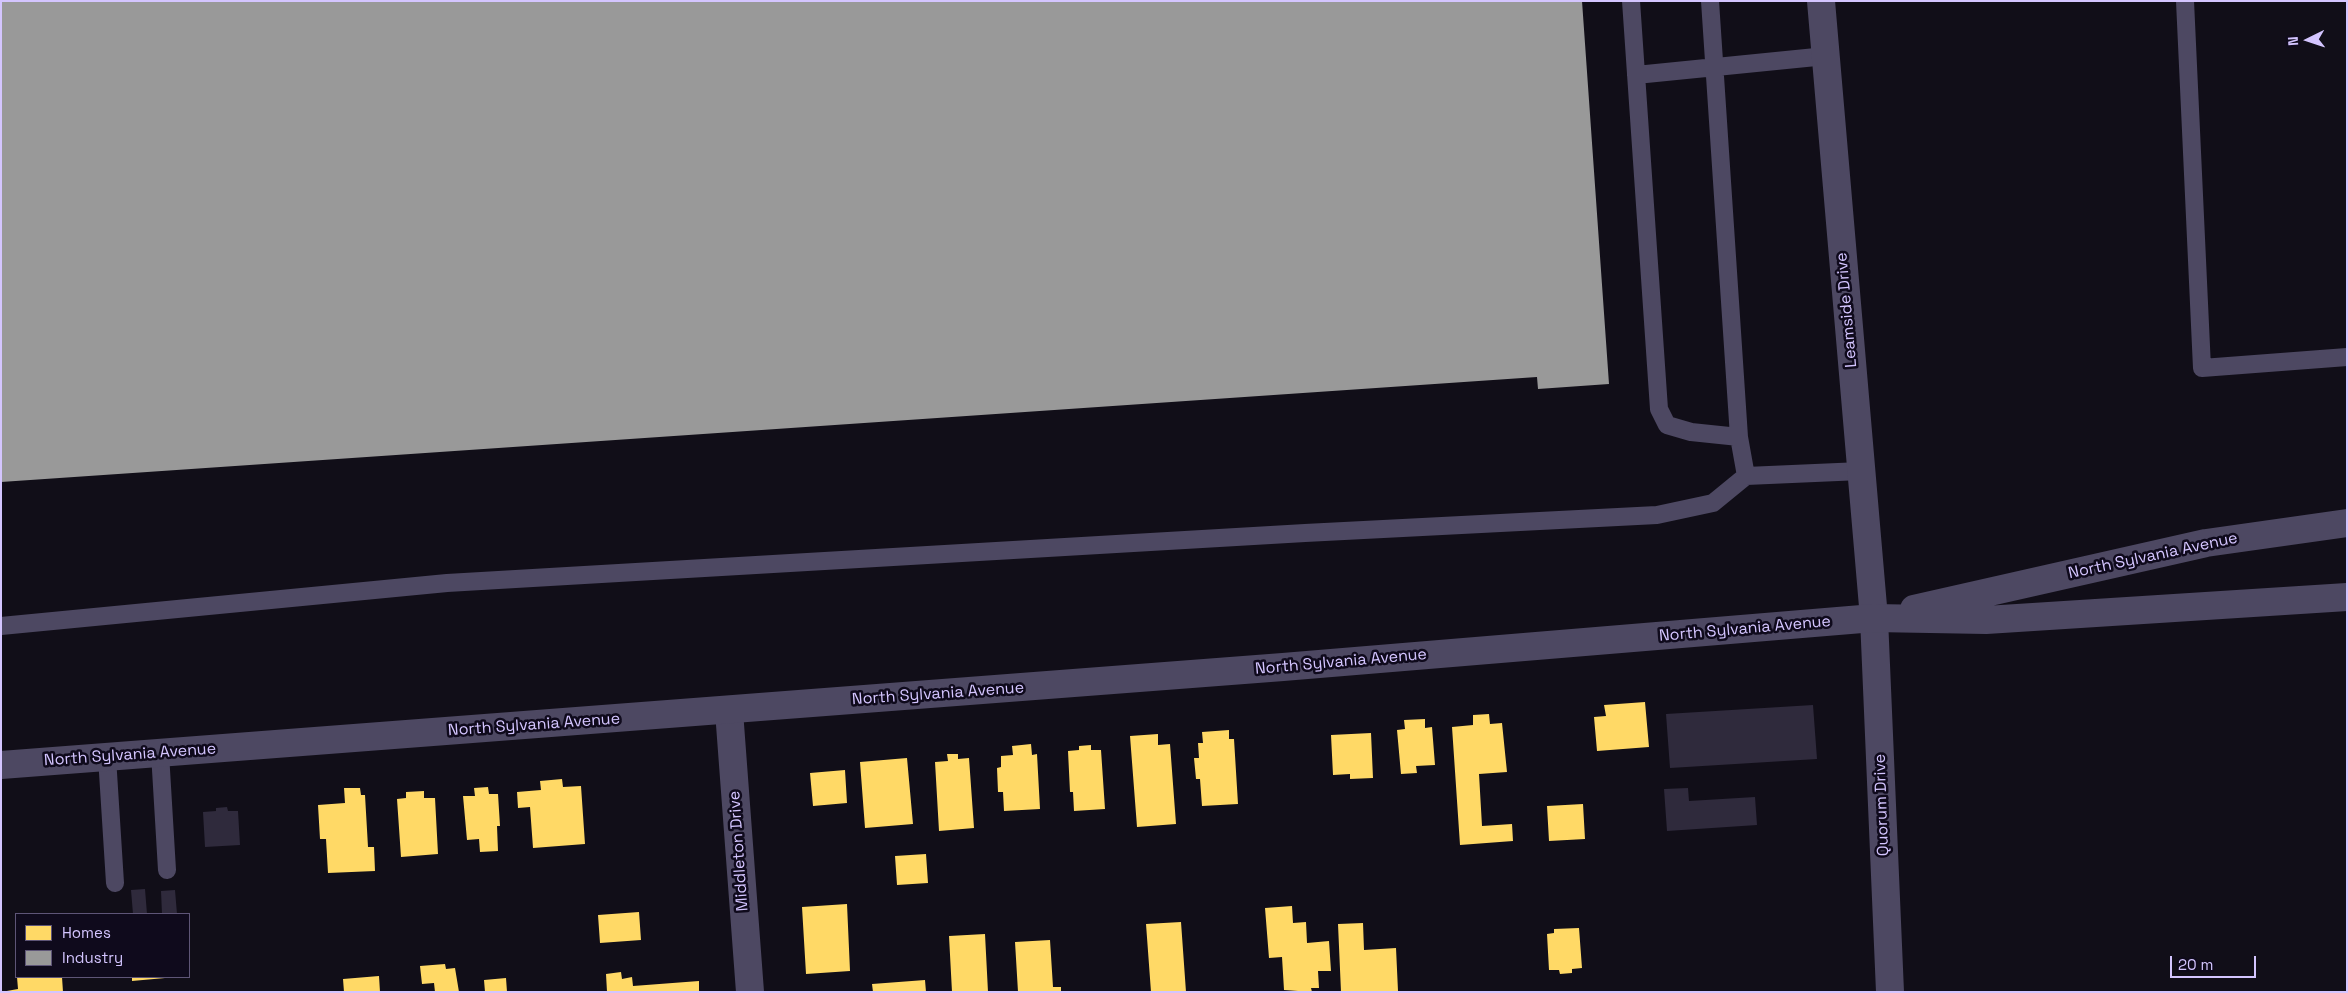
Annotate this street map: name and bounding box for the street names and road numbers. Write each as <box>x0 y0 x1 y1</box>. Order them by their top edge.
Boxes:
street label: Leamside Drive <box>1832 252 1862 368</box>
street label: North Sylvania Avenue <box>2067 529 2239 583</box>
street label: North Sylvania Avenue <box>1658 612 1832 646</box>
street label: North Sylvania Avenue <box>1254 645 1428 679</box>
street label: North Sylvania Avenue <box>851 678 1025 710</box>
street label: North Sylvania Avenue <box>447 709 621 741</box>
street label: North Sylvania Avenue <box>43 739 217 771</box>
street label: Quorum Drive <box>1871 753 1893 857</box>
street label: Middleton Drive <box>725 790 753 912</box>

